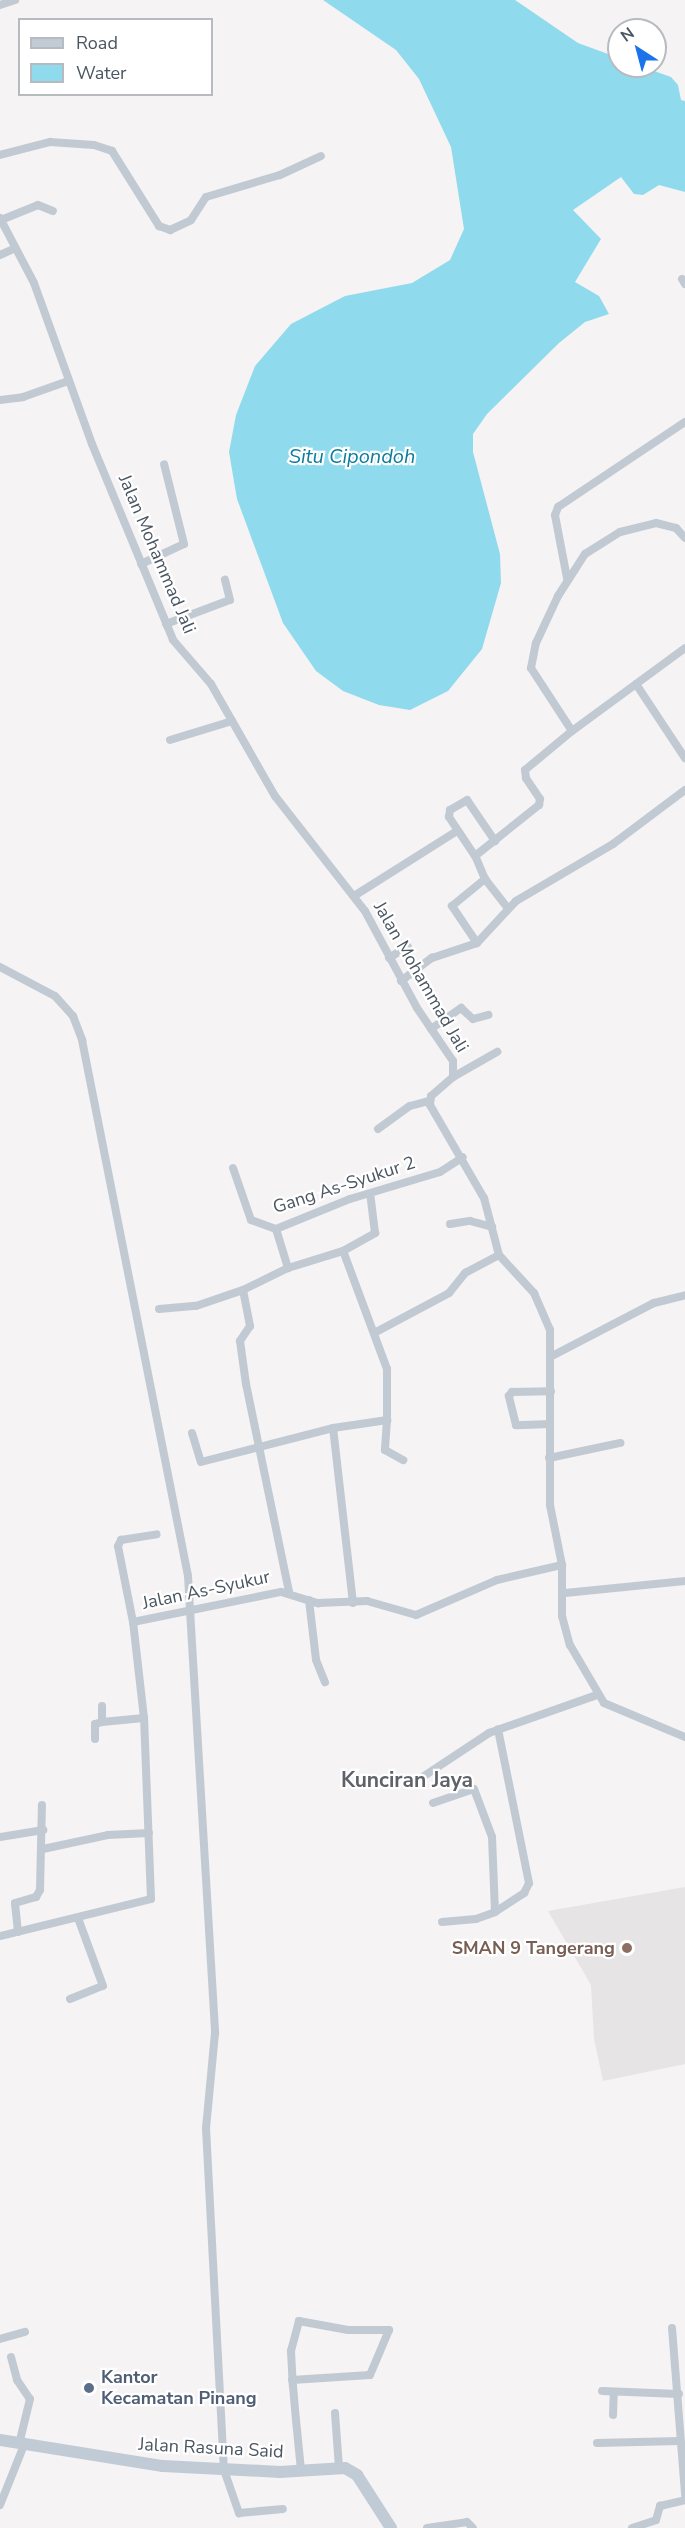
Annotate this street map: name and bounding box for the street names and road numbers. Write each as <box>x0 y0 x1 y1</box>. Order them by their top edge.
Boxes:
street label: Jalan Mohammad Jali <box>114 471 200 637</box>
street label: Jalan Mohammad Jali <box>369 898 473 1056</box>
street label: Gang As-Syukur 2 <box>270 1152 418 1218</box>
street label: Jalan As-Syukur <box>140 1566 272 1614</box>
street label: Jalan Rasuna Said <box>138 2433 284 2463</box>

